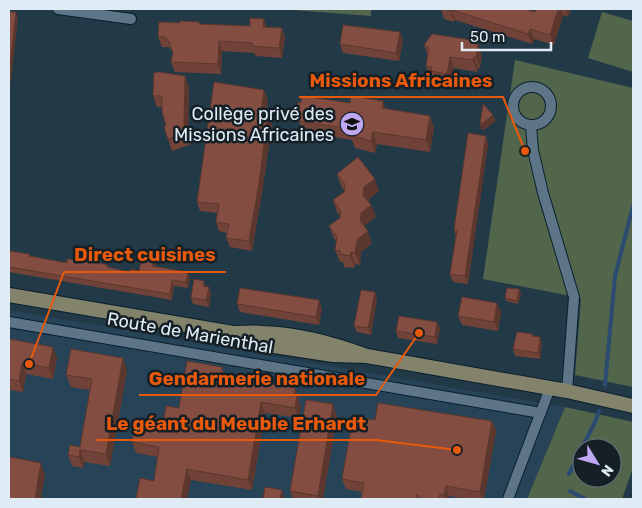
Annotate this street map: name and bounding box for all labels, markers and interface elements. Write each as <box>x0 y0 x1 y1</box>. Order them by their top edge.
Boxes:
scale bar <box>462 20 551 52</box>
text: 50 m <box>470 28 505 46</box>
callout: Missions Africaines <box>299 63 503 97</box>
text: Missions Africaines <box>309 69 493 92</box>
place label: Collège privé des Missions Africaines <box>174 103 334 146</box>
school or university icon: Collège privé des Missions Africaines <box>339 111 365 137</box>
callout: Direct cuisines <box>64 238 226 272</box>
text: Direct cuisines <box>74 243 216 266</box>
street label: Route de Marienthal <box>105 308 275 358</box>
callout: Gendarmerie nationale <box>139 361 376 395</box>
text: Gendarmerie nationale <box>149 367 365 390</box>
callout: Le géant du Meuble Erhardt <box>96 406 376 440</box>
text: Le géant du Meuble Erhardt <box>106 412 366 435</box>
north arrow <box>572 438 622 488</box>
text: N <box>597 461 617 480</box>

